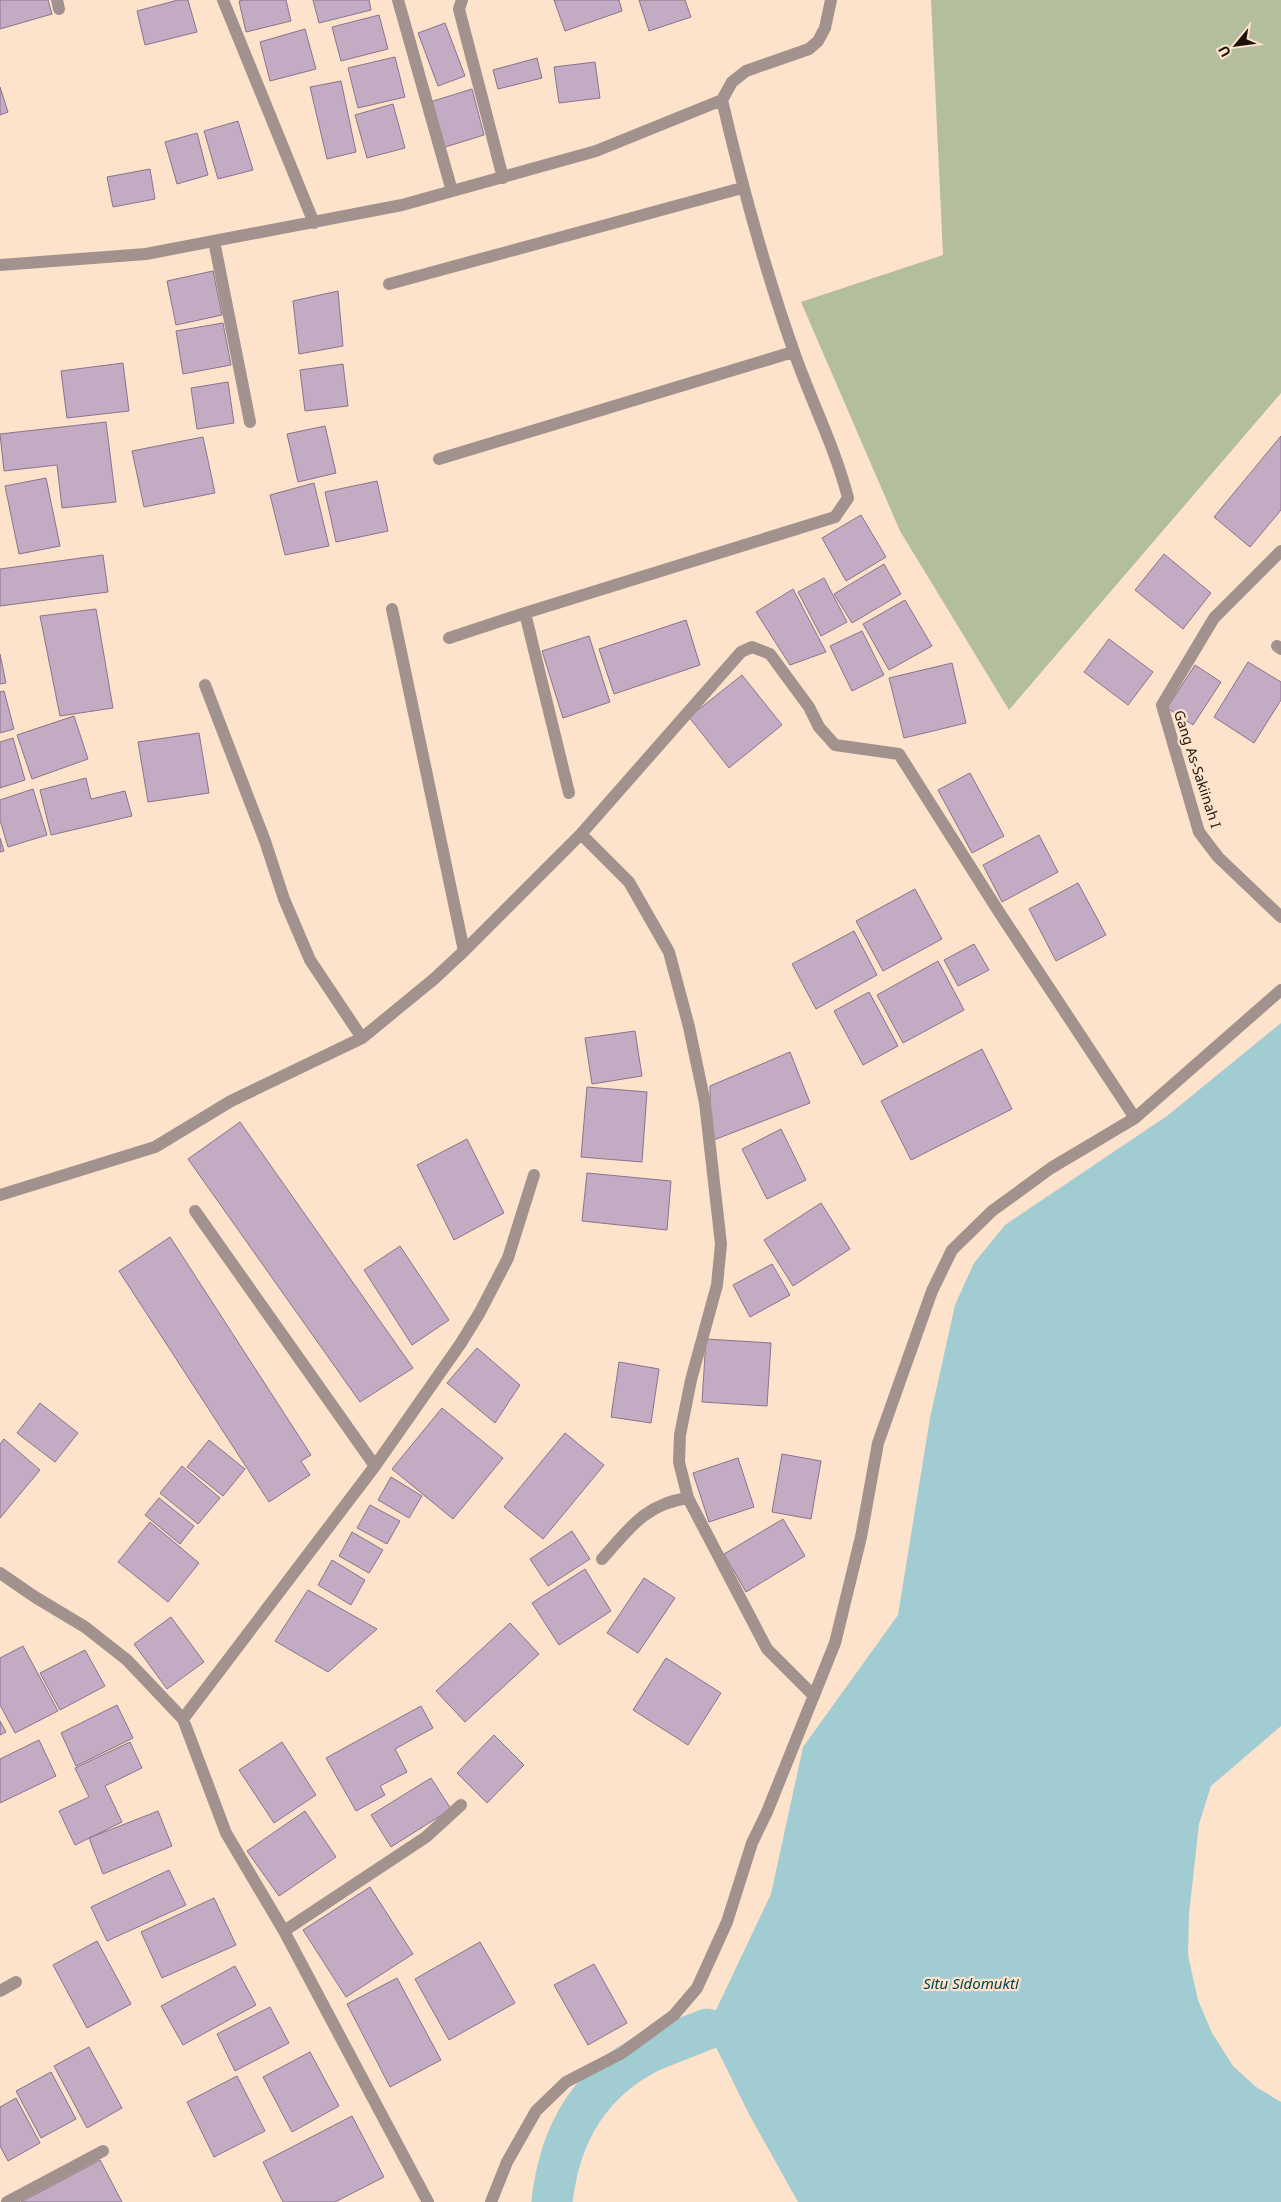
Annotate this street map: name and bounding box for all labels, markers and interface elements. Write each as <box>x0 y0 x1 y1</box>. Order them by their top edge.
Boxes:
north arrow <box>1211 20 1261 70</box>
text: U <box>1213 42 1235 61</box>
street label: Gang As-Sakiinah I <box>1170 708 1226 831</box>
water label: Situ Sidomukti <box>923 1973 1020 1993</box>

